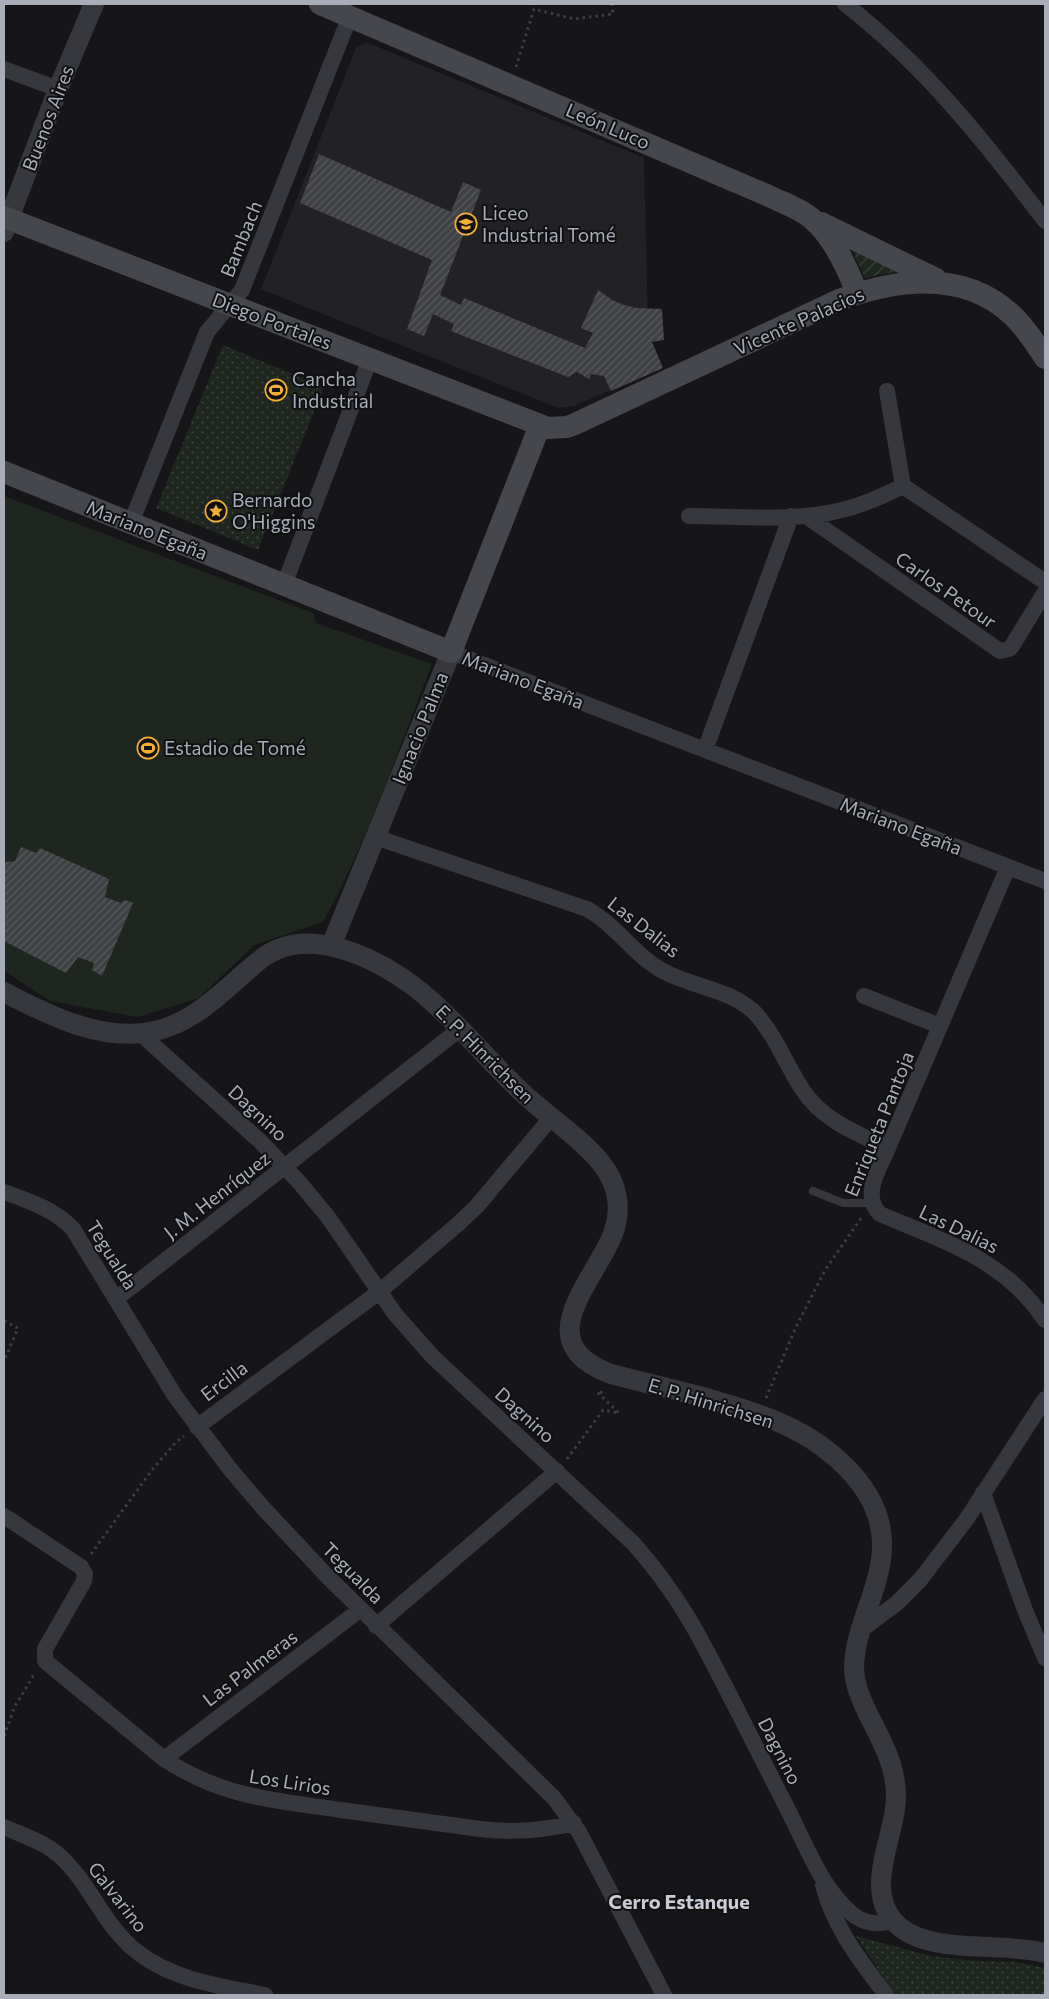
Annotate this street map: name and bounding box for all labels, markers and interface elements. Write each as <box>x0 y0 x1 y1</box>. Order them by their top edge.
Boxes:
street label: Buenos Aires <box>17 62 78 174</box>
street label: León Luco <box>563 98 654 154</box>
street label: Bambach <box>215 197 266 280</box>
place label: Liceo Industrial Tomé <box>482 201 616 246</box>
school or university icon: Liceo Industrial Tomé <box>454 212 478 236</box>
street label: Vicente Palacios <box>730 282 868 360</box>
street label: Diego Portales <box>209 287 335 354</box>
place label: Cancha Industrial <box>292 367 373 412</box>
sports icon: Cancha Industrial <box>264 378 288 402</box>
place label: Bernardo O'Higgins <box>232 488 316 533</box>
street label: Mariano Egaña <box>83 495 211 564</box>
place icon: Bernardo O'Higgins <box>204 499 228 523</box>
street label: Carlos Petour <box>892 546 1001 633</box>
street label: Mariano Egaña <box>459 646 587 713</box>
street label: Ignacio Palma <box>387 668 452 787</box>
sports icon: Estadio de Tomé <box>136 736 160 760</box>
place label: Estadio de Tomé <box>164 736 306 759</box>
street label: Mariano Egaña <box>837 792 965 859</box>
street label: Las Dalias <box>604 891 685 962</box>
street label: E. P. Hinrichsen <box>431 1000 539 1108</box>
street label: Enriqueta Pantoja <box>839 1048 918 1200</box>
street label: Dagnino <box>224 1080 293 1146</box>
street label: J. M. Henríquez <box>159 1146 275 1243</box>
street label: Las Dalias <box>916 1200 1003 1258</box>
street label: Tegualda <box>82 1216 143 1294</box>
street label: Ercilla <box>196 1356 252 1406</box>
street label: E. P. Hinrichsen <box>646 1373 777 1433</box>
street label: Dagnino <box>491 1382 560 1447</box>
street label: Tegualda <box>318 1537 389 1608</box>
street label: Las Palmeras <box>198 1625 301 1711</box>
street label: Dagnino <box>754 1713 807 1788</box>
street label: Los Lirios <box>248 1764 333 1799</box>
street label: Galvarino <box>84 1857 153 1936</box>
district label: Cerro Estanque <box>608 1889 750 1913</box>

